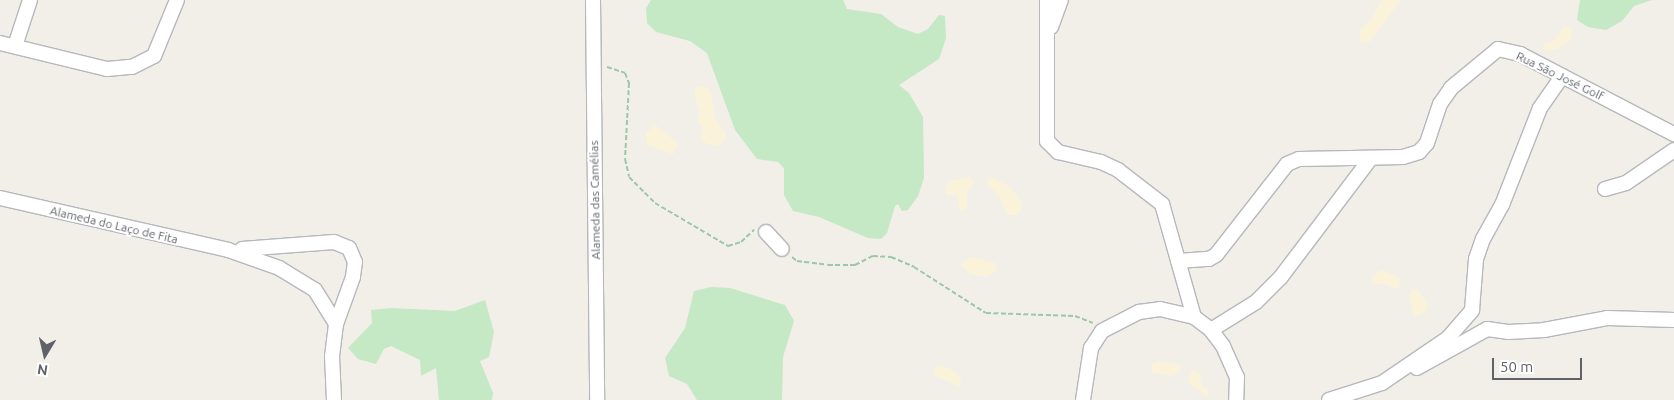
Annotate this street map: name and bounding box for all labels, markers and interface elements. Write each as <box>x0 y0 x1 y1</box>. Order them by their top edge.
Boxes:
street label: Rua São José Golf <box>1514 49 1606 103</box>
street label: Alameda das Camélias <box>587 140 603 260</box>
street label: Alameda do Laço de Fita <box>49 203 179 247</box>
north arrow <box>20 330 70 380</box>
scale bar <box>1494 348 1584 380</box>
text: 50 m <box>1500 358 1533 375</box>
text: N <box>36 361 49 379</box>

